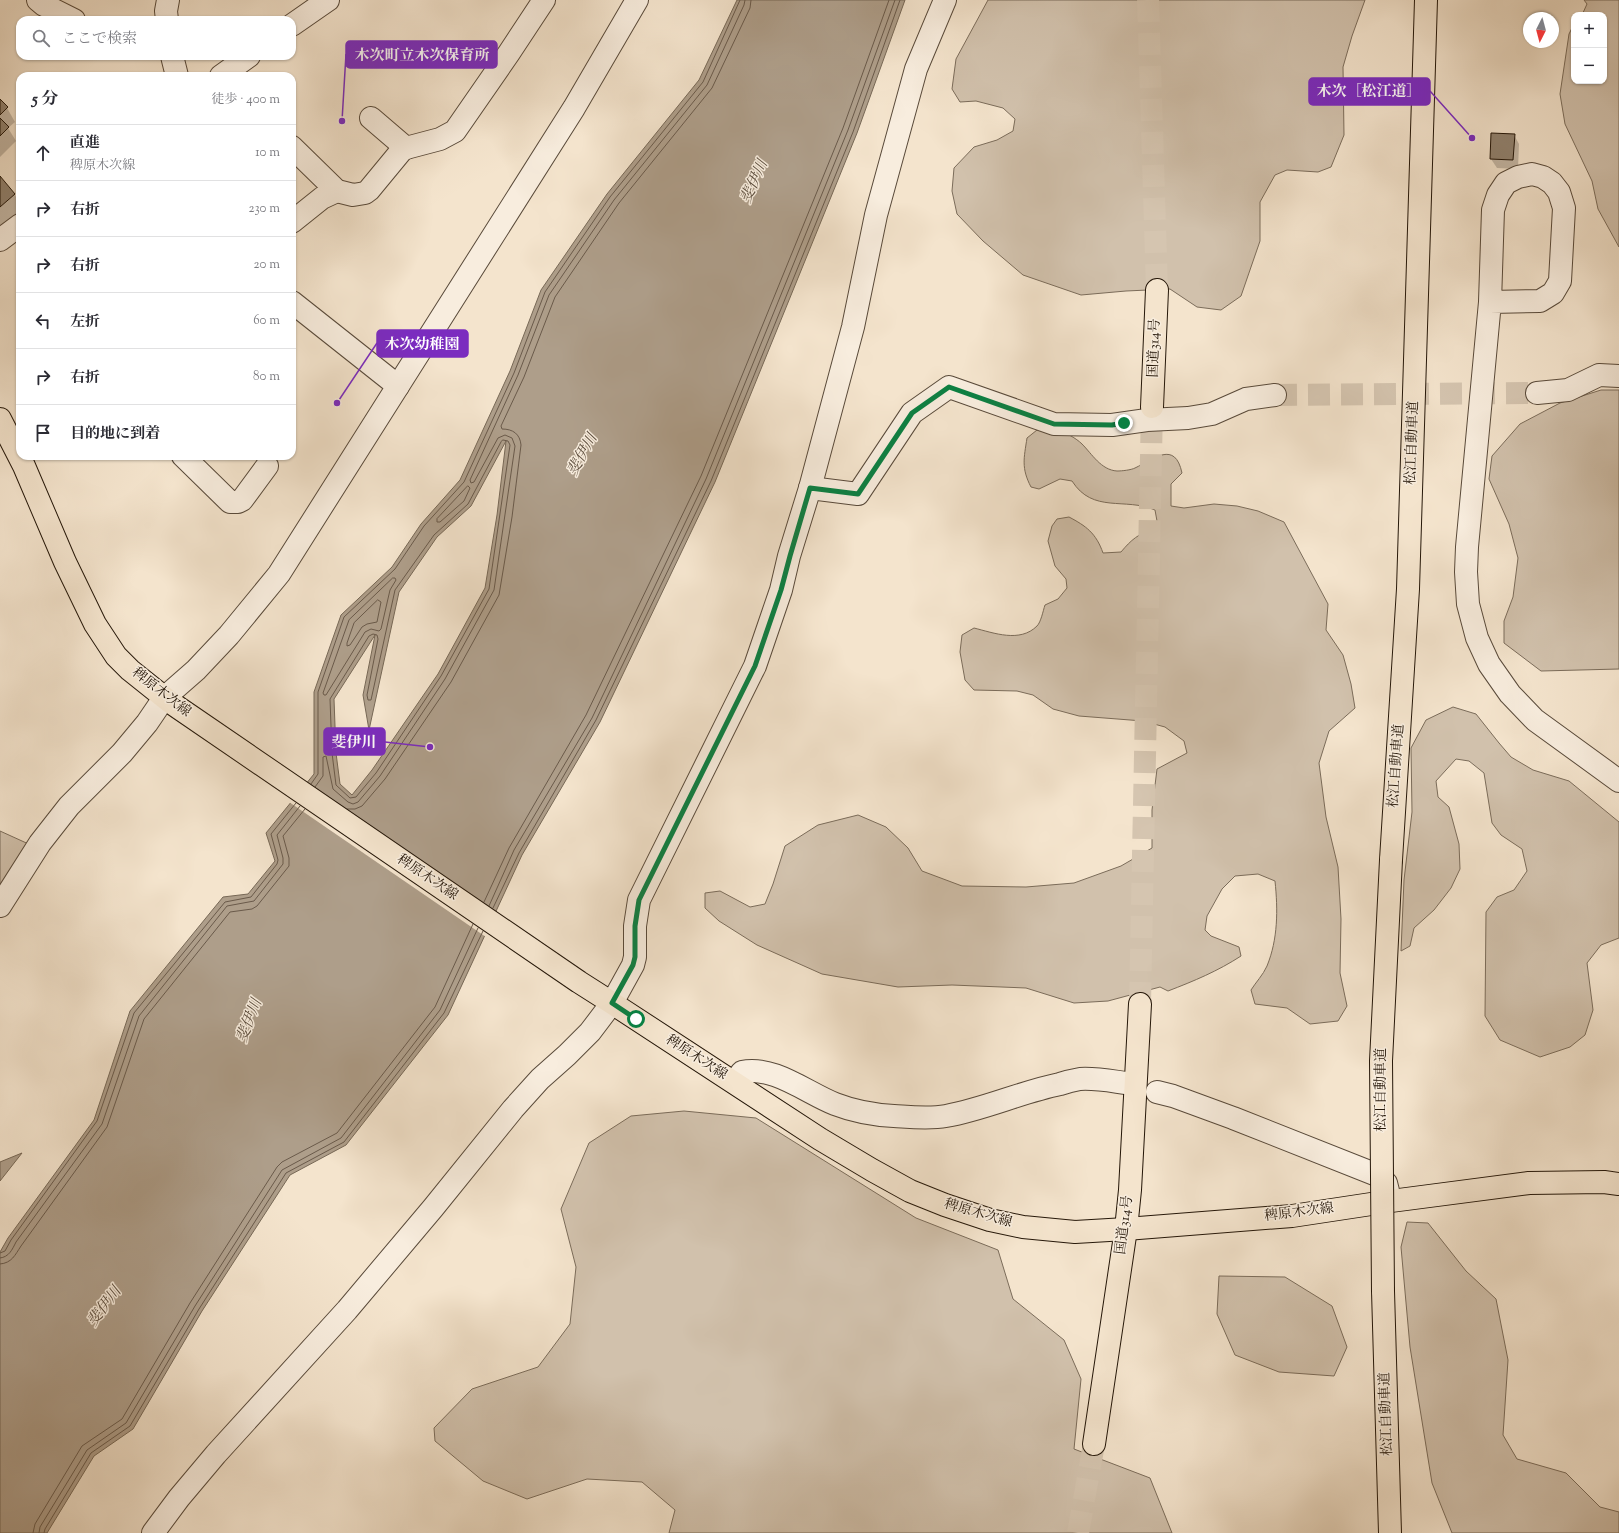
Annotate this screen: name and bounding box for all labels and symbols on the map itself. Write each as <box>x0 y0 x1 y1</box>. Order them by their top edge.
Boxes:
north arrow <box>1523 12 1559 48</box>
callout: 木次町立木次保育所 <box>346 41 497 68</box>
text: 木次町立木次保育所 <box>354 46 490 67</box>
callout: 木次［松江道］ <box>1309 78 1430 105</box>
text: 木次［松江道］ <box>1316 82 1422 103</box>
water label: 斐伊川 <box>736 155 775 207</box>
street label: 国道314号 <box>1144 318 1166 378</box>
callout: 木次幼稚園 <box>377 330 468 357</box>
text: 木次幼稚園 <box>384 335 460 356</box>
street label: 松江自動車道 <box>1402 401 1424 485</box>
route end <box>1115 414 1133 432</box>
water label: 斐伊川 <box>563 428 604 480</box>
street label: 稗原木次線 <box>127 664 195 722</box>
street label: 松江自動車道 <box>1384 723 1410 809</box>
callout: 斐伊川 <box>324 728 385 755</box>
text: 斐伊川 <box>331 733 377 754</box>
street label: 稗原木次線 <box>392 850 462 906</box>
water label: 斐伊川 <box>232 994 269 1046</box>
route start <box>627 1010 645 1028</box>
street label: 稗原木次線 <box>661 1031 731 1085</box>
street label: 松江自動車道 <box>1372 1048 1392 1132</box>
street label: 国道314号 <box>1111 1194 1139 1256</box>
street label: 稗原木次線 <box>942 1195 1014 1233</box>
street label: 稗原木次線 <box>1263 1199 1335 1227</box>
water label: 斐伊川 <box>83 1281 128 1331</box>
street label: 松江自動車道 <box>1376 1372 1398 1456</box>

